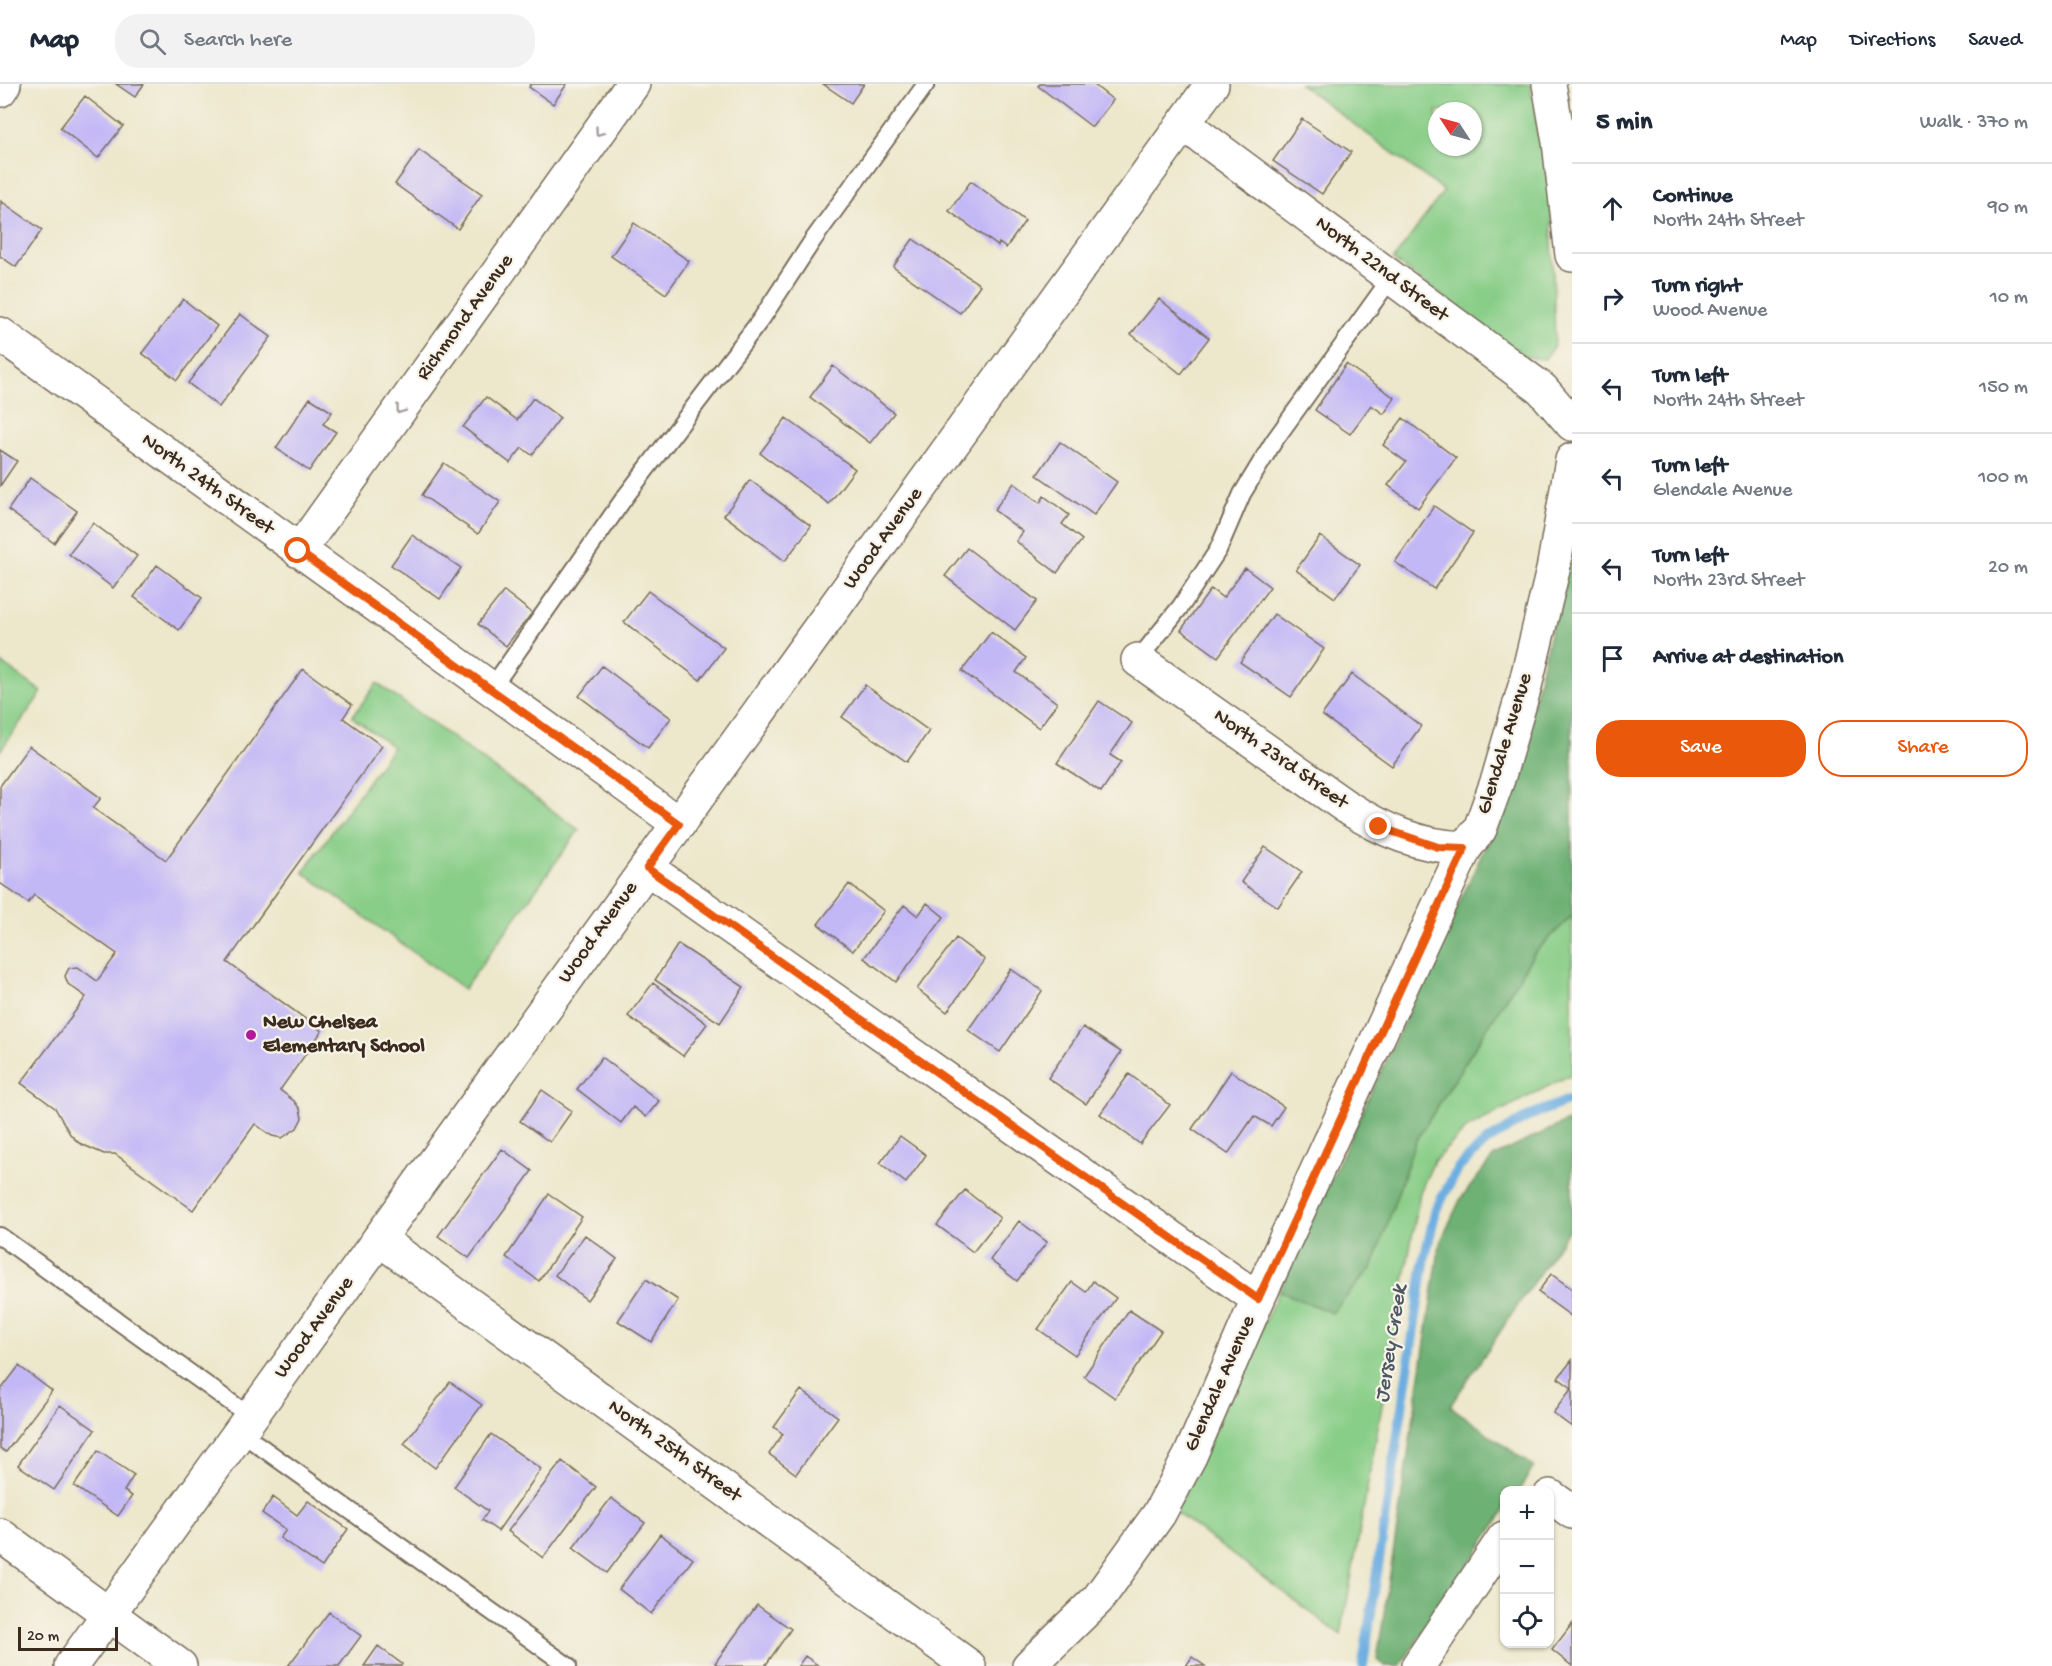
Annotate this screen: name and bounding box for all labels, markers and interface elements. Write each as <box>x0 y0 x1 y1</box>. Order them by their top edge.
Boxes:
search box <box>115 14 535 68</box>
text: Map <box>30 25 79 58</box>
icon: search <box>136 25 169 58</box>
text: Search here <box>184 28 292 54</box>
text: Map <box>1780 29 1817 54</box>
text: Directions <box>1850 29 1935 54</box>
text: Saved <box>1968 29 2022 54</box>
north arrow <box>1428 102 1482 156</box>
text: 5 min <box>1596 108 1652 139</box>
text: Walk · 370 m <box>1920 112 2028 135</box>
one-way arrow <box>595 125 606 136</box>
text: Continue <box>1653 184 1733 210</box>
icon: ahead <box>1596 192 1629 225</box>
text: 90 m <box>1988 197 2028 220</box>
text: North 24th Street <box>1653 210 1803 233</box>
street label: North 22nd Street <box>1309 212 1455 330</box>
street label: Richmond Avenue <box>412 249 521 386</box>
text: Turn right <box>1653 274 1741 300</box>
icon: right <box>1596 282 1629 315</box>
text: 10 m <box>1990 287 2028 310</box>
text: Wood Avenue <box>1653 300 1767 323</box>
text: Turn left <box>1653 364 1727 390</box>
icon: left <box>1596 372 1629 405</box>
text: 150 m <box>1979 377 2028 400</box>
text: North 24th Street <box>1653 390 1803 413</box>
one-way arrow <box>396 403 407 414</box>
street label: North 24th Street <box>136 428 280 543</box>
text: Turn left <box>1653 454 1727 480</box>
icon: left <box>1596 462 1629 495</box>
text: 100 m <box>1978 467 2028 490</box>
text: Glendale Avenue <box>1653 480 1792 503</box>
street label: Wood Avenue <box>839 482 930 595</box>
route start <box>284 537 310 563</box>
text: Turn left <box>1653 544 1727 570</box>
icon: left <box>1596 552 1629 585</box>
text: 20 m <box>1988 557 2028 580</box>
text: North 23rd Street <box>1653 570 1804 593</box>
icon: arrive <box>1596 642 1629 675</box>
text: Arrive at destination <box>1653 645 1843 671</box>
street label: Glendale Avenue <box>1473 669 1540 818</box>
street label: North 23rd Street <box>1208 704 1354 817</box>
button: Save <box>1596 720 1806 777</box>
button: Share <box>1818 720 2028 777</box>
route end <box>1365 813 1391 839</box>
street label: Wood Avenue <box>554 876 645 989</box>
place label: New Chelsea Elementary School <box>263 1011 425 1060</box>
marker: New Chelsea Elementary School <box>244 1028 258 1042</box>
street label: Wood Avenue <box>270 1271 361 1384</box>
water label: Jersey Creek <box>1370 1281 1414 1405</box>
street label: Glendale Avenue <box>1180 1311 1263 1456</box>
street label: North 25th Street <box>602 1395 748 1510</box>
map controls <box>1500 1486 1554 1648</box>
button: + <box>1500 1486 1554 1540</box>
button: − <box>1500 1540 1554 1594</box>
button: locate <box>1500 1594 1554 1648</box>
scale bar <box>18 1624 118 1652</box>
text: 20 m <box>27 1628 59 1647</box>

